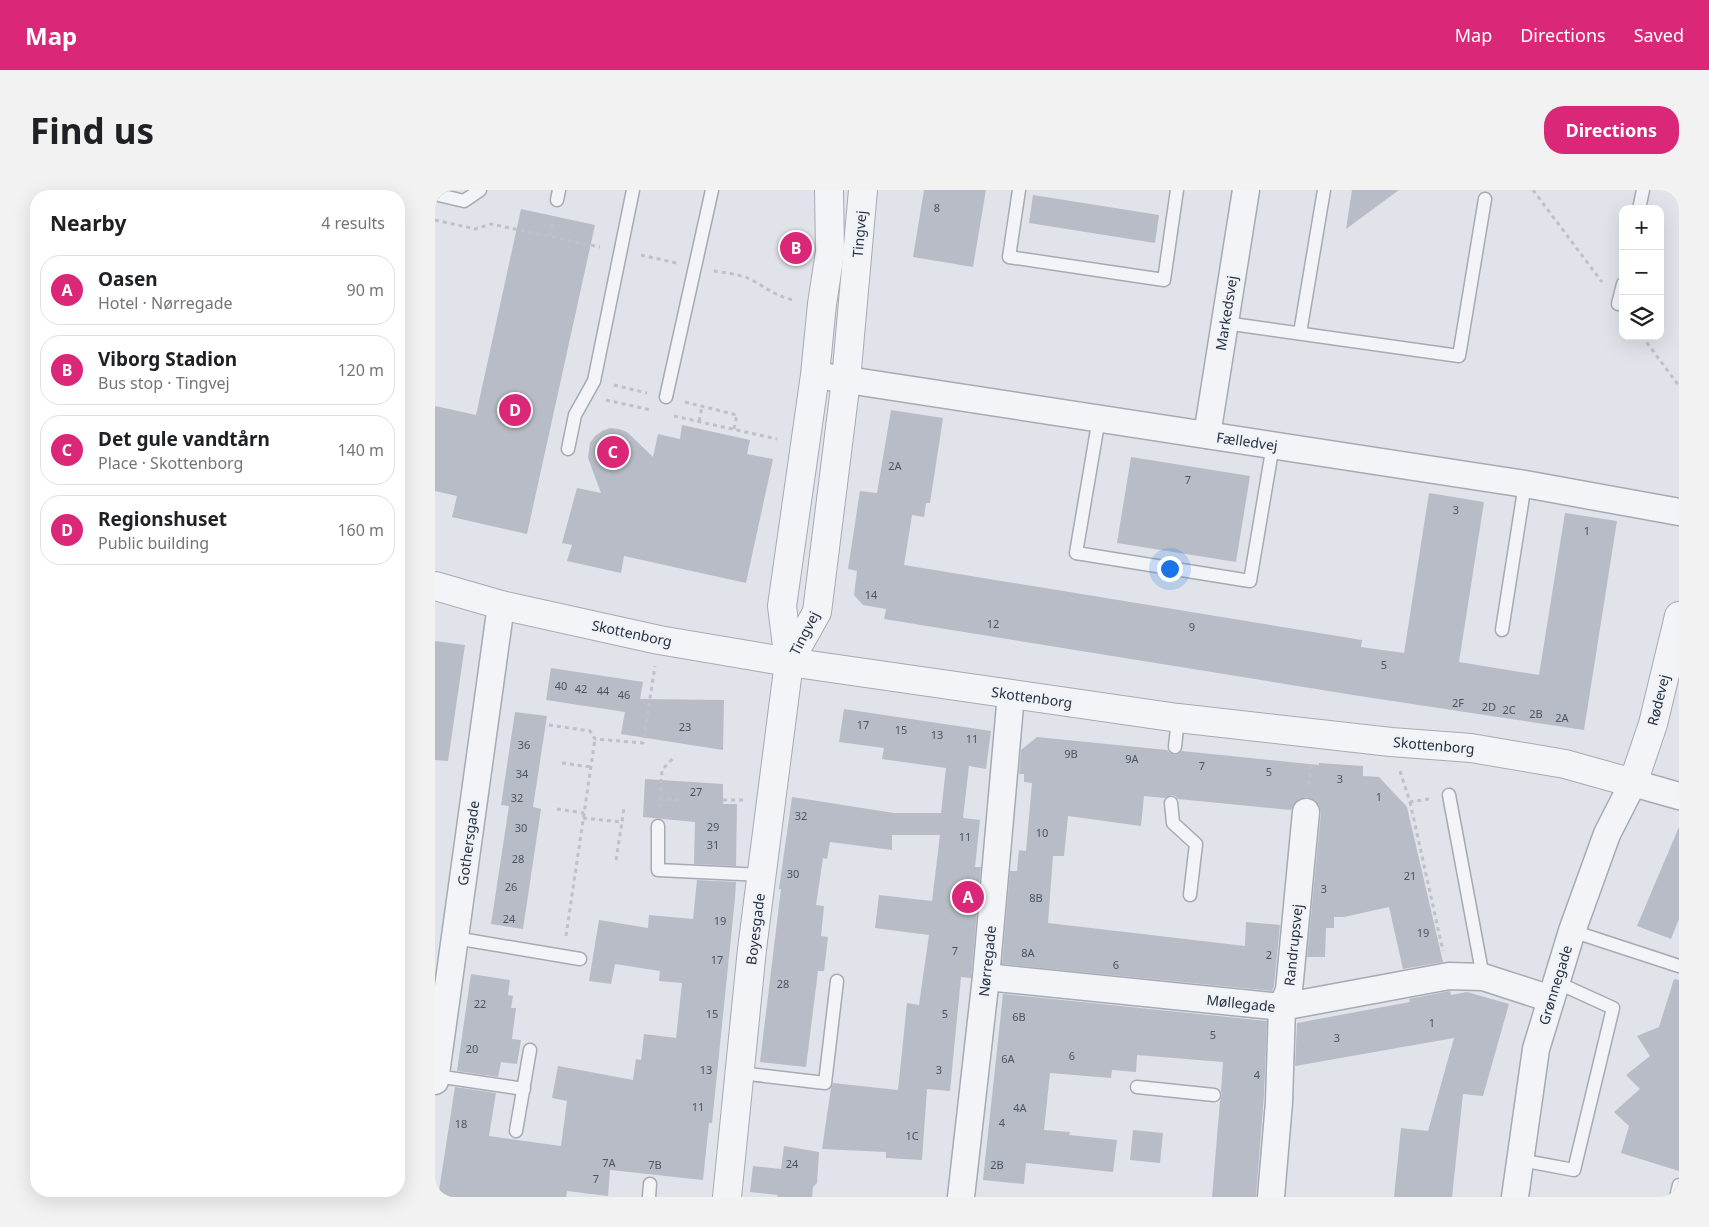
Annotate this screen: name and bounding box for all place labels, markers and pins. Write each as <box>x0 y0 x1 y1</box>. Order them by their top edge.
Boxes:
pin: B <box>780 229 812 267</box>
pin: D <box>499 391 531 429</box>
pin: C <box>597 433 629 471</box>
pin: A <box>952 878 984 916</box>

